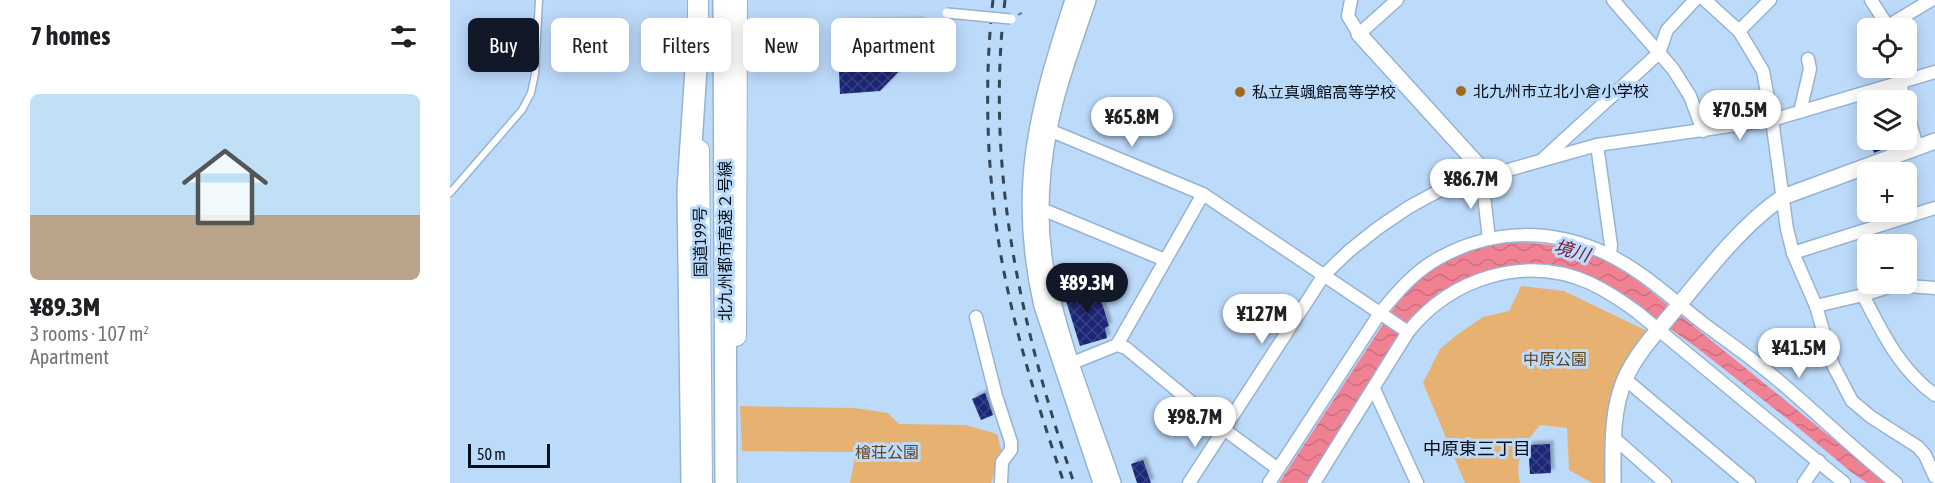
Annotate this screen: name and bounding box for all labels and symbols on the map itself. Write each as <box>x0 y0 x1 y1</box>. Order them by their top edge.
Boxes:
place label: 北九州市立北小倉小学校 <box>1473 82 1649 100</box>
place label: 私立真颯館高等学校 <box>1252 83 1396 101</box>
marker: 北九州市立北小倉小学校 <box>1454 84 1468 98</box>
marker: 私立真颯館高等学校 <box>1233 85 1247 99</box>
pin: ¥70.5M <box>1691 90 1789 141</box>
pin: ¥65.8M <box>1083 97 1181 148</box>
pin: ¥86.7M <box>1422 159 1520 210</box>
street label: 北九州都市高速２号線 <box>716 161 734 321</box>
street label: 国道199号 <box>690 207 710 277</box>
water label: 境川 <box>1552 235 1594 266</box>
pin: ¥89.3M <box>1038 263 1136 314</box>
pin: ¥127M <box>1220 294 1304 345</box>
pin: ¥41.5M <box>1750 328 1848 379</box>
park label: 中原公園 <box>1523 350 1587 368</box>
pin: ¥98.7M <box>1146 397 1244 448</box>
district label: 中原東三丁目 <box>1423 438 1531 459</box>
scale bar <box>468 441 550 468</box>
park label: 檜荘公園 <box>855 443 919 461</box>

